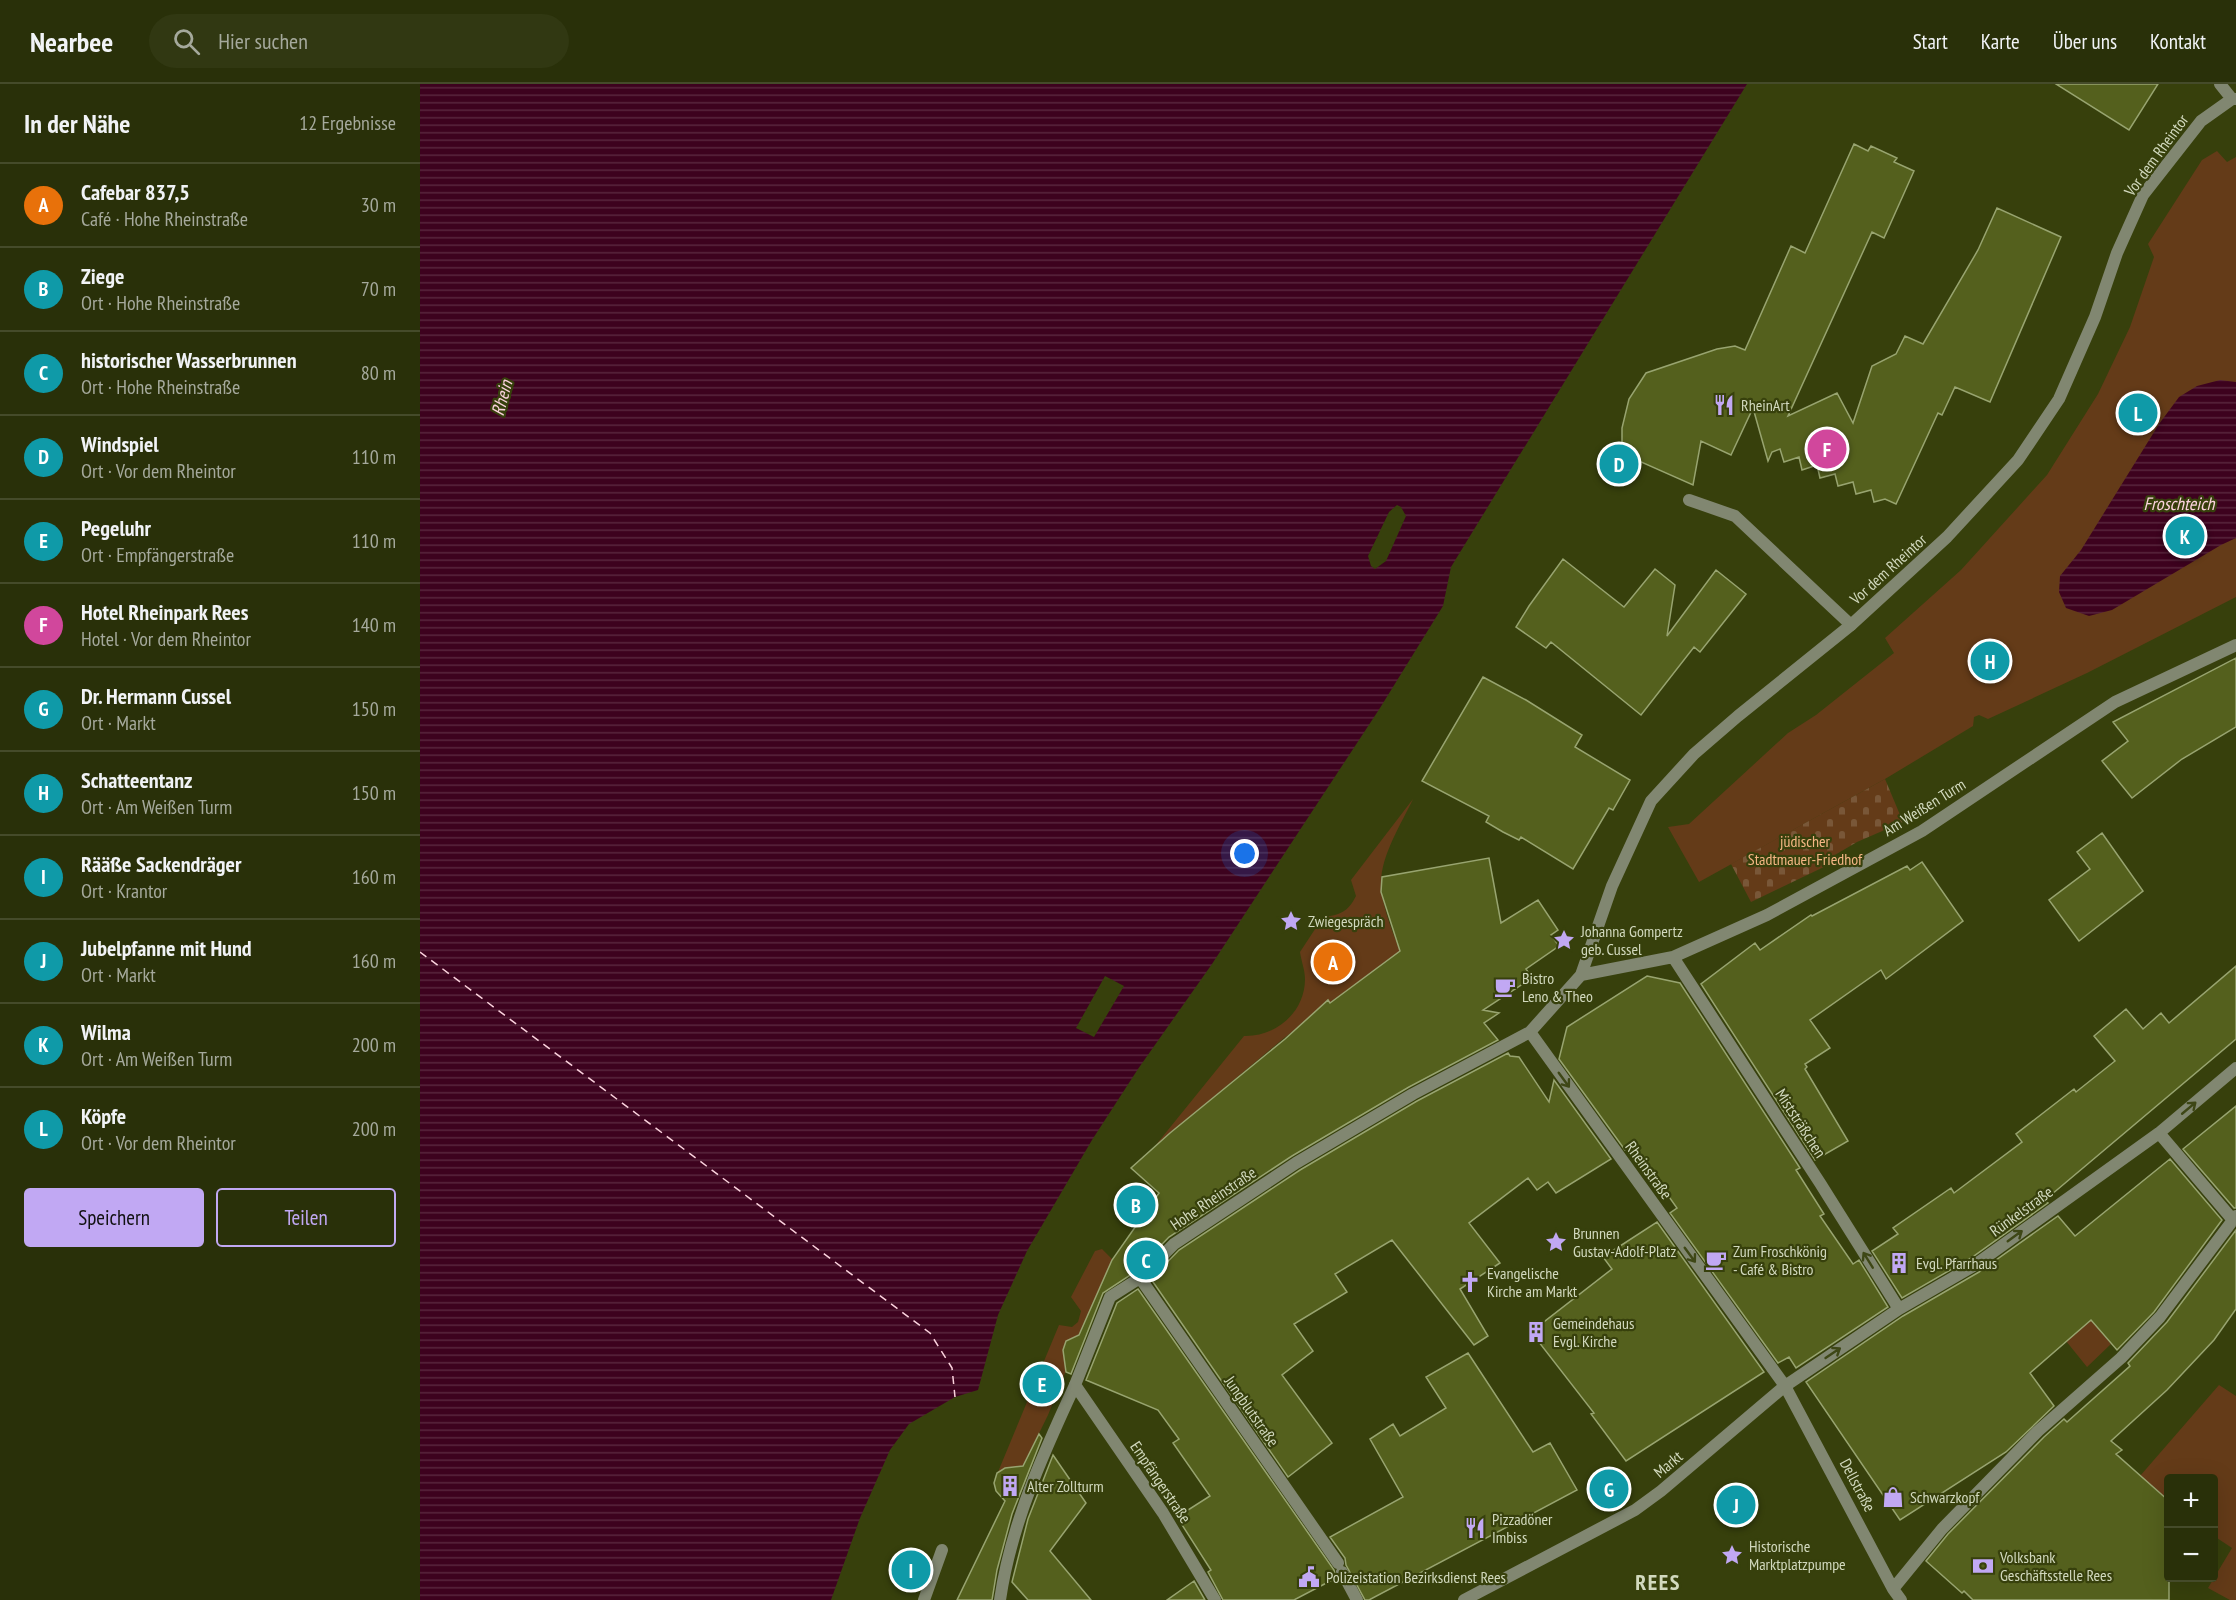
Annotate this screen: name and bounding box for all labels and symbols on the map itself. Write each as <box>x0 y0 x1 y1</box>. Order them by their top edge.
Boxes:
street label: Vor dem Rheintor <box>2119 110 2193 201</box>
water label: Rhein <box>486 377 518 418</box>
pin: L <box>2118 390 2158 436</box>
restaurant icon: RheinArt <box>1712 393 1736 417</box>
place label: RheinArt <box>1741 395 1790 415</box>
pin: F <box>1808 426 1846 472</box>
pin: D <box>1600 442 1638 487</box>
water label: Froschteich <box>2143 492 2216 515</box>
pin: K <box>2166 514 2204 558</box>
street label: Vor dem Rheintor <box>1845 529 1931 609</box>
pin: H <box>1970 638 2010 684</box>
street label: Am Weißen Turm <box>1879 774 1969 840</box>
park label: jüdischer Stadtmauer-Friedhof <box>1748 831 1863 869</box>
your location <box>1230 839 1259 868</box>
place icon: Zwiegespräch <box>1279 909 1303 933</box>
place label: Zwiegespräch <box>1308 911 1384 931</box>
place label: Johanna Gompertz geb. Cussel <box>1580 921 1683 959</box>
place icon: Johanna Gompertz geb. Cussel <box>1552 928 1576 952</box>
pin: A <box>1314 940 1352 984</box>
place label: Bistro Leno & Theo <box>1522 968 1593 1006</box>
cafe icon: Bistro Leno & Theo <box>1493 975 1517 999</box>
one-way arrow <box>1558 1071 1570 1087</box>
street label: Miststräßchen <box>1771 1085 1831 1161</box>
one-way arrow <box>2181 1101 2196 1115</box>
street label: Rheinstraße <box>1621 1137 1677 1203</box>
street label: Hohe Rheinstraße <box>1166 1162 1260 1234</box>
street label: Rünkelstraße <box>1986 1181 2056 1241</box>
pin: B <box>1116 1182 1156 1228</box>
place label: Brunnen Gustav-Adolf-Platz <box>1573 1223 1676 1261</box>
place icon: Brunnen Gustav-Adolf-Platz <box>1544 1230 1568 1254</box>
one-way arrow <box>2006 1230 2022 1243</box>
pin: C <box>1126 1238 1166 1282</box>
place label: Zum Froschkönig - Café & Bistro <box>1733 1241 1827 1279</box>
one-way arrow <box>1684 1247 1696 1263</box>
cafe icon: Zum Froschkönig - Café & Bistro <box>1704 1248 1728 1272</box>
building icon: Evgl. Pfarrhaus <box>1887 1251 1911 1275</box>
one-way arrow <box>1861 1252 1873 1269</box>
place label: Evgl. Pfarrhaus <box>1916 1253 1997 1273</box>
place label: Evangelische Kirche am Markt <box>1487 1263 1578 1301</box>
church icon: Evangelische Kirche am Markt <box>1458 1270 1482 1294</box>
place label: Gemeindehaus Evgl. Kirche <box>1553 1313 1634 1351</box>
building icon: Gemeindehaus Evgl. Kirche <box>1524 1320 1548 1344</box>
one-way arrow <box>1825 1347 1841 1359</box>
pin: E <box>1022 1362 1062 1406</box>
street label: Jungblutstraße <box>1220 1371 1284 1450</box>
street label: Empfängerstraße <box>1126 1437 1196 1527</box>
street label: Markt <box>1649 1446 1687 1482</box>
street label: Dellstraße <box>1836 1455 1880 1515</box>
pin: G <box>1590 1466 1628 1512</box>
building icon: Alter Zollturm <box>998 1474 1022 1498</box>
place label: Alter Zollturm <box>1027 1476 1104 1496</box>
pin: J <box>1716 1482 1756 1528</box>
shop icon: Schwarzkopf <box>1881 1485 1905 1509</box>
place label: Schwarzkopf <box>1910 1487 1980 1507</box>
place label: Pizzadöner Imbiss <box>1492 1509 1553 1547</box>
restaurant icon: Pizzadöner Imbiss <box>1463 1516 1487 1540</box>
place label: Historische Marktplatzpumpe <box>1749 1536 1846 1574</box>
place icon: Historische Marktplatzpumpe <box>1720 1543 1744 1567</box>
place label: Volksbank Geschäftsstelle Rees <box>1999 1547 2112 1585</box>
pin: I <box>892 1548 930 1592</box>
bank icon: Volksbank Geschäftsstelle Rees <box>1971 1554 1995 1578</box>
public building icon: Polizeistation Bezirksdienst Rees <box>1297 1565 1321 1589</box>
place label: Polizeistation Bezirksdienst Rees <box>1326 1567 1506 1587</box>
district label: REES <box>1635 1568 1681 1596</box>

